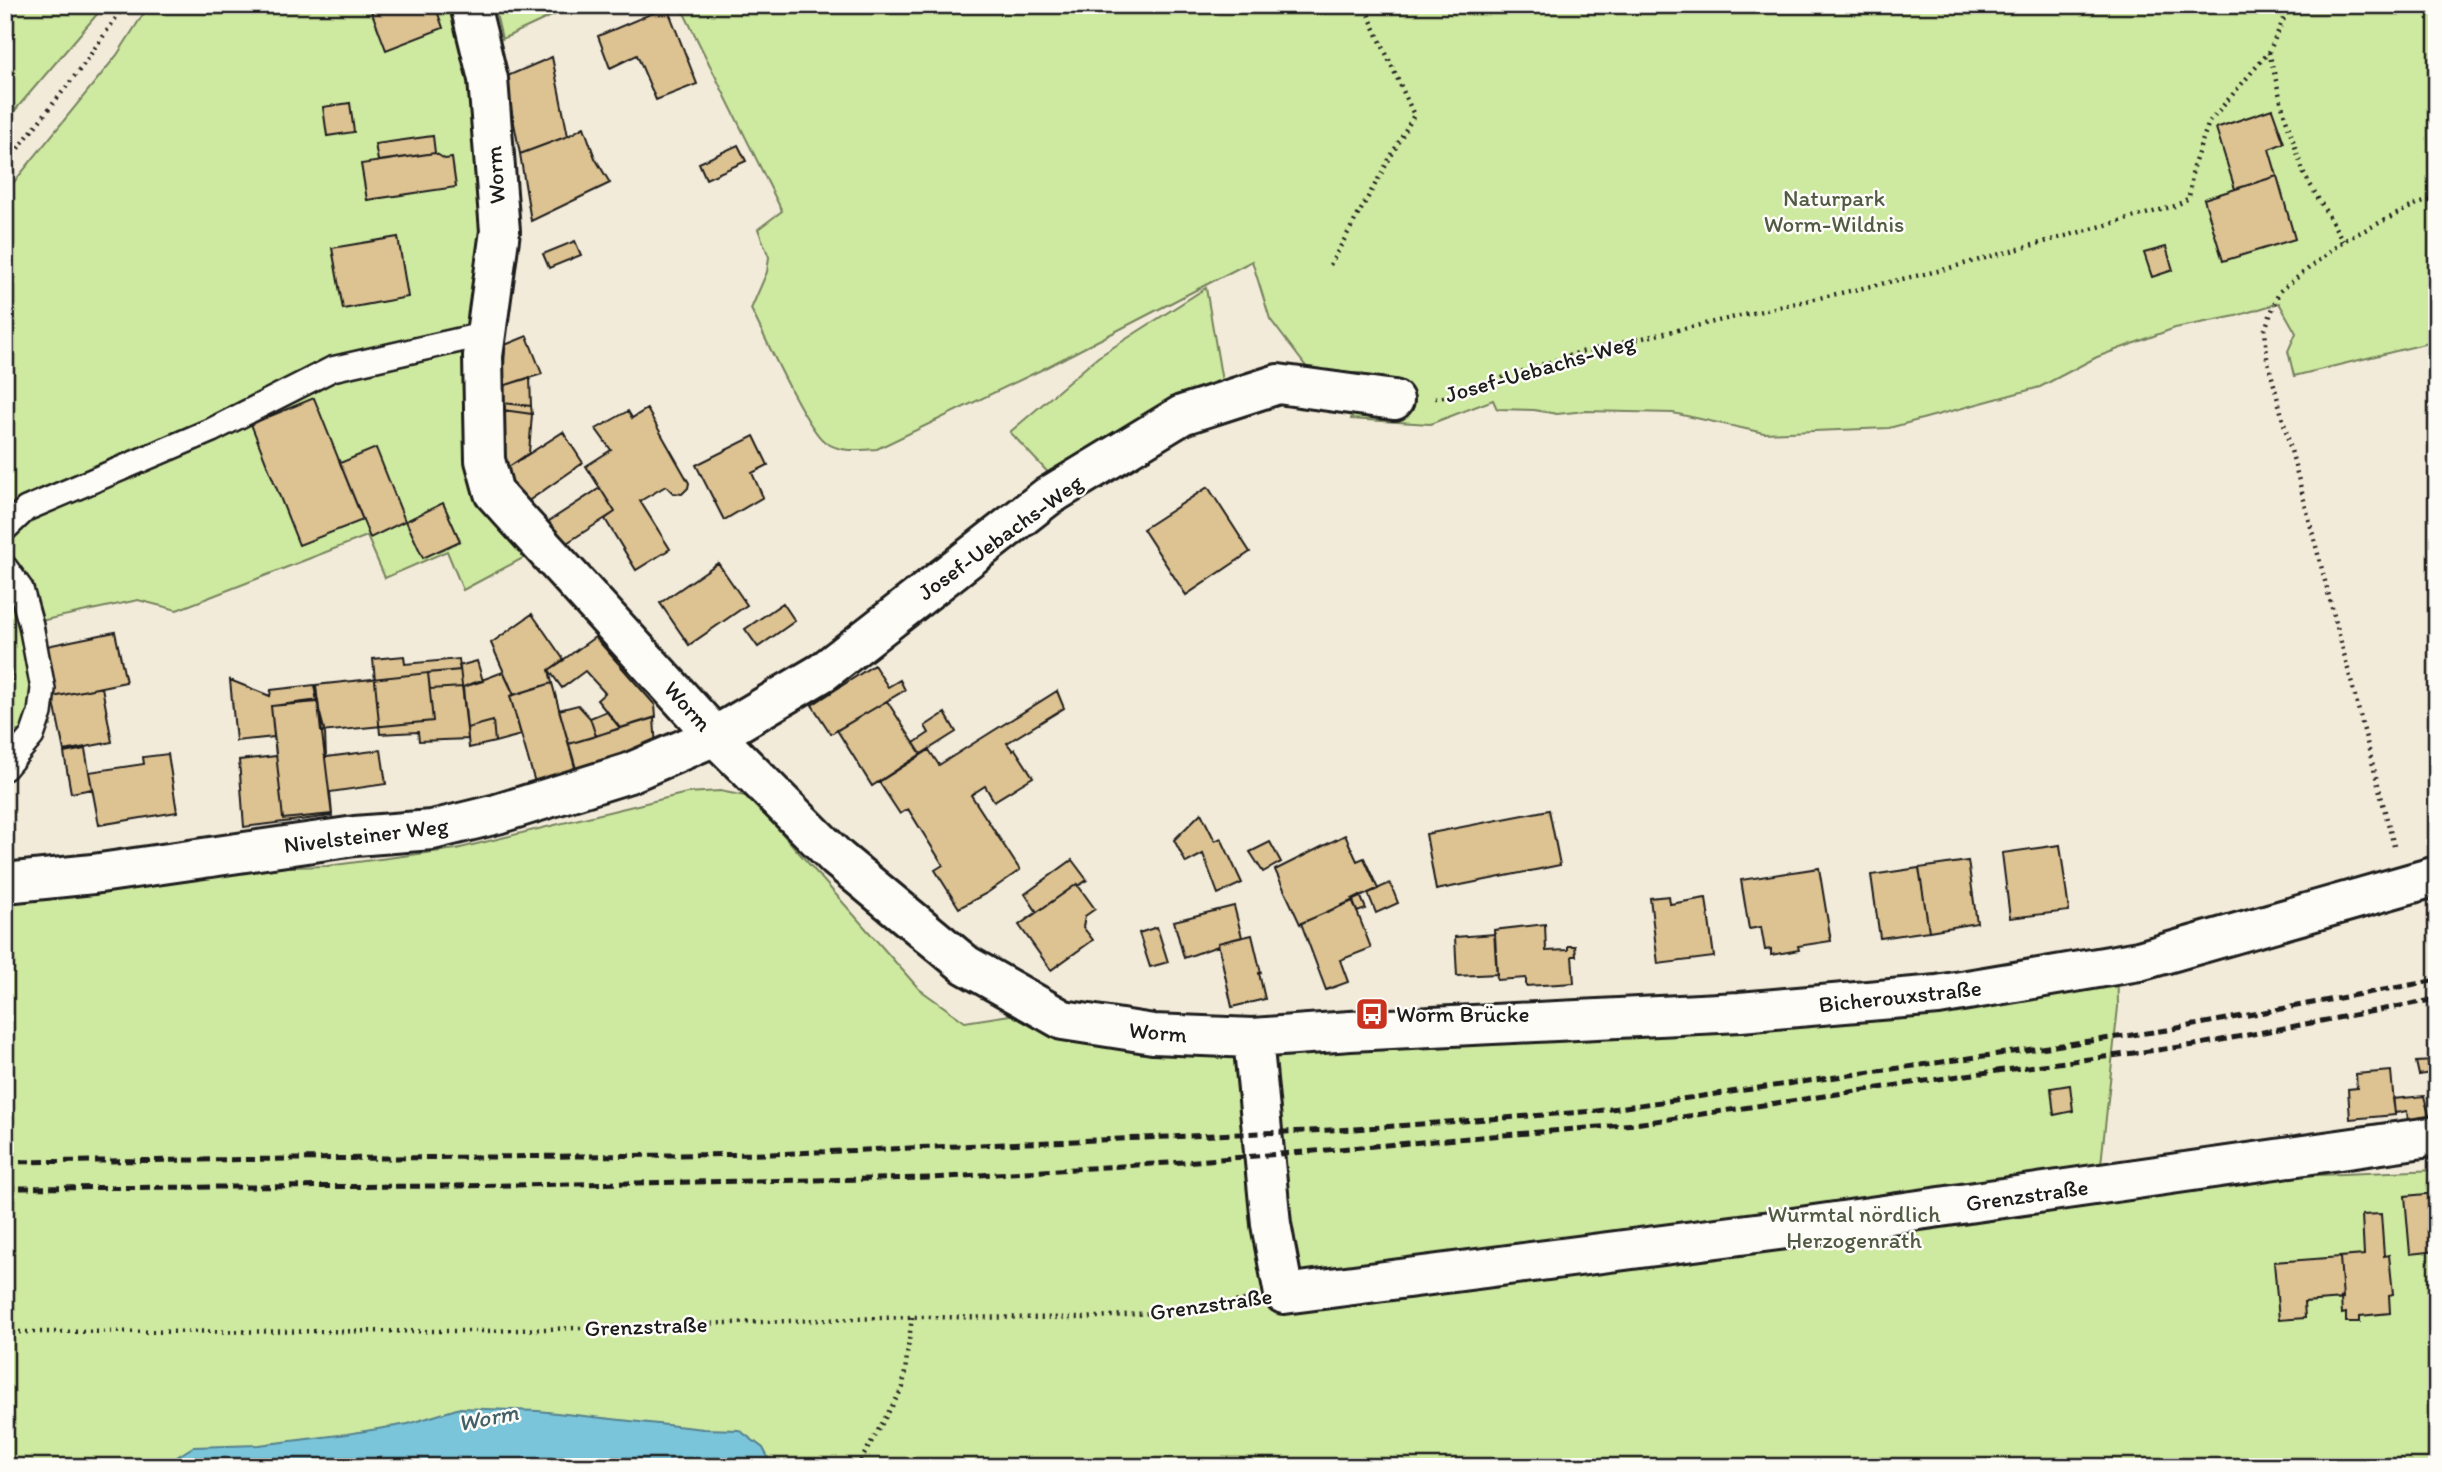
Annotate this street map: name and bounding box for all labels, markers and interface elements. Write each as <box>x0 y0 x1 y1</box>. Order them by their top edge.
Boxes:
street label: Worm <box>479 144 511 205</box>
park label: Naturpark Worm-Wildnis <box>1764 184 1904 238</box>
street label: Josef-Uebachs-Weg <box>1442 327 1638 409</box>
street label: Josef-Uebachs-Weg <box>912 468 1088 606</box>
street label: Worm <box>658 675 718 737</box>
street label: Nivelsteiner Weg <box>282 811 450 859</box>
street label: Bicherouxstraße <box>1817 974 1983 1018</box>
bus stop icon: Worm Brücke <box>1353 995 1391 1033</box>
place label: Worm Brücke <box>1396 1000 1529 1028</box>
street label: Worm <box>1128 1016 1189 1049</box>
street label: Grenzstraße <box>1964 1173 2090 1217</box>
park label: Wurmtal nördlich Herzogenrath <box>1767 1200 1941 1254</box>
street label: Grenzstraße <box>1148 1282 1274 1326</box>
street label: Grenzstraße <box>584 1310 708 1342</box>
water label: Worm <box>455 1397 521 1437</box>

